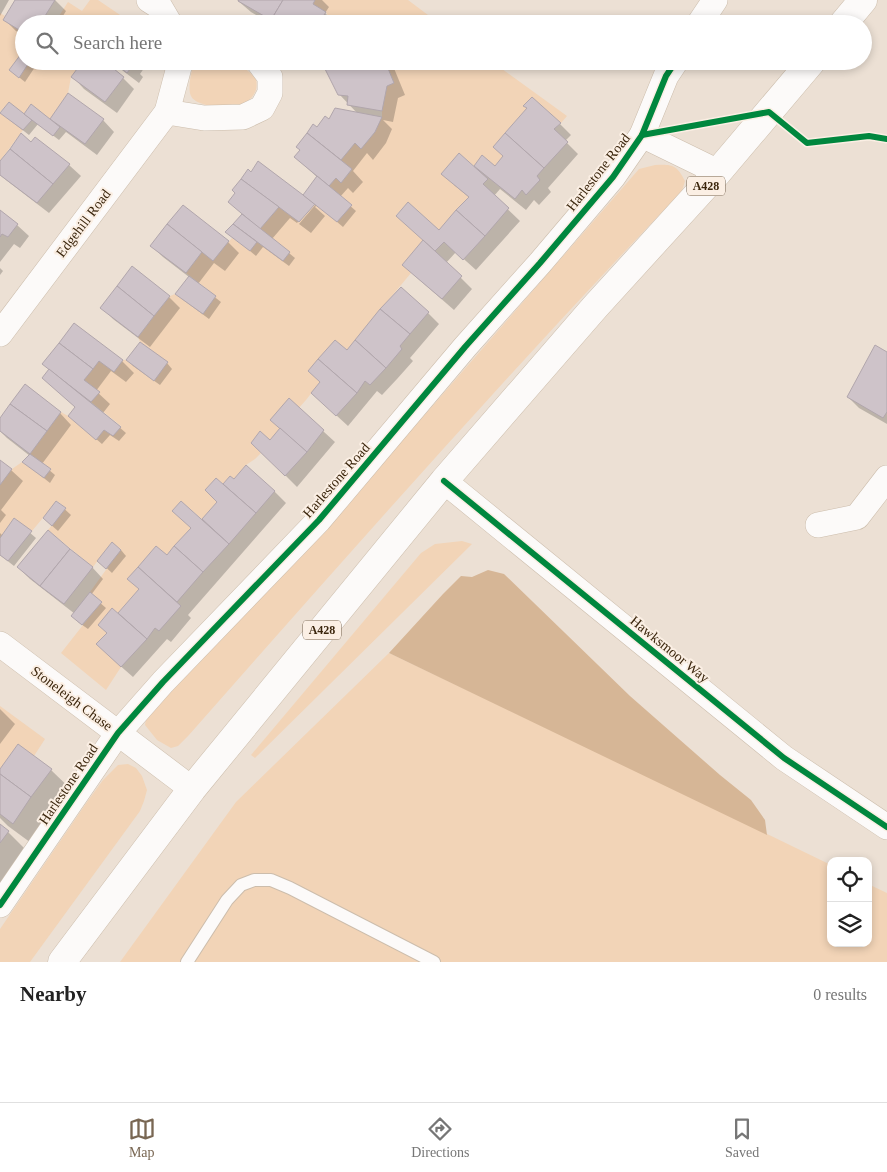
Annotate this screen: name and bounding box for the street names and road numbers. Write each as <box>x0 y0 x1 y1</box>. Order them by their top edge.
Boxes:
street label: Harlestone Road <box>564 131 633 214</box>
road number: A428 <box>687 177 725 196</box>
street label: Edgehill Road <box>53 187 114 260</box>
street label: Harlestone Road <box>300 440 373 521</box>
street label: Hawksmoor Way <box>627 613 712 686</box>
road number: A428 <box>303 620 341 640</box>
street label: Stoneleigh Chase <box>28 663 115 734</box>
street label: Harlestone Road <box>36 741 101 827</box>

